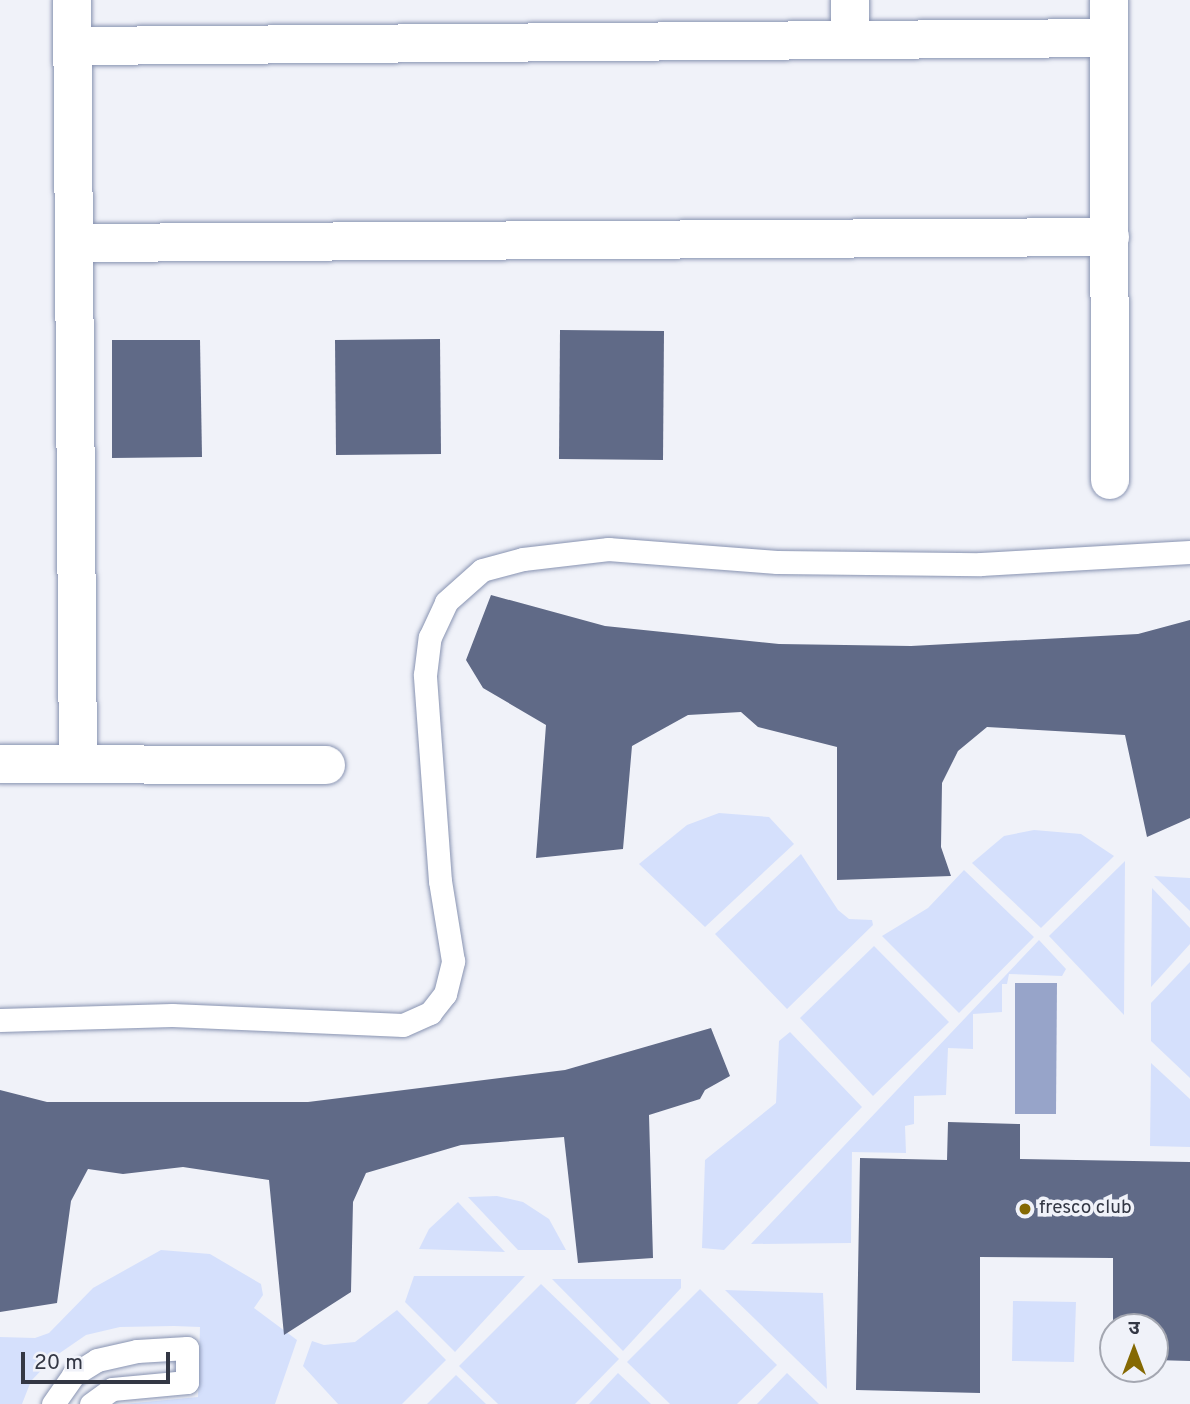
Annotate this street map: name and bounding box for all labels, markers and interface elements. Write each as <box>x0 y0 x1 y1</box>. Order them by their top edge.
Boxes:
place label: fresco club <box>1039 1198 1132 1220</box>
marker: fresco club <box>1017 1201 1033 1217</box>
north arrow <box>1099 1313 1169 1383</box>
text: उ <box>1128 1317 1140 1341</box>
scale bar <box>24 1338 173 1382</box>
text: 20 m <box>34 1350 83 1377</box>

